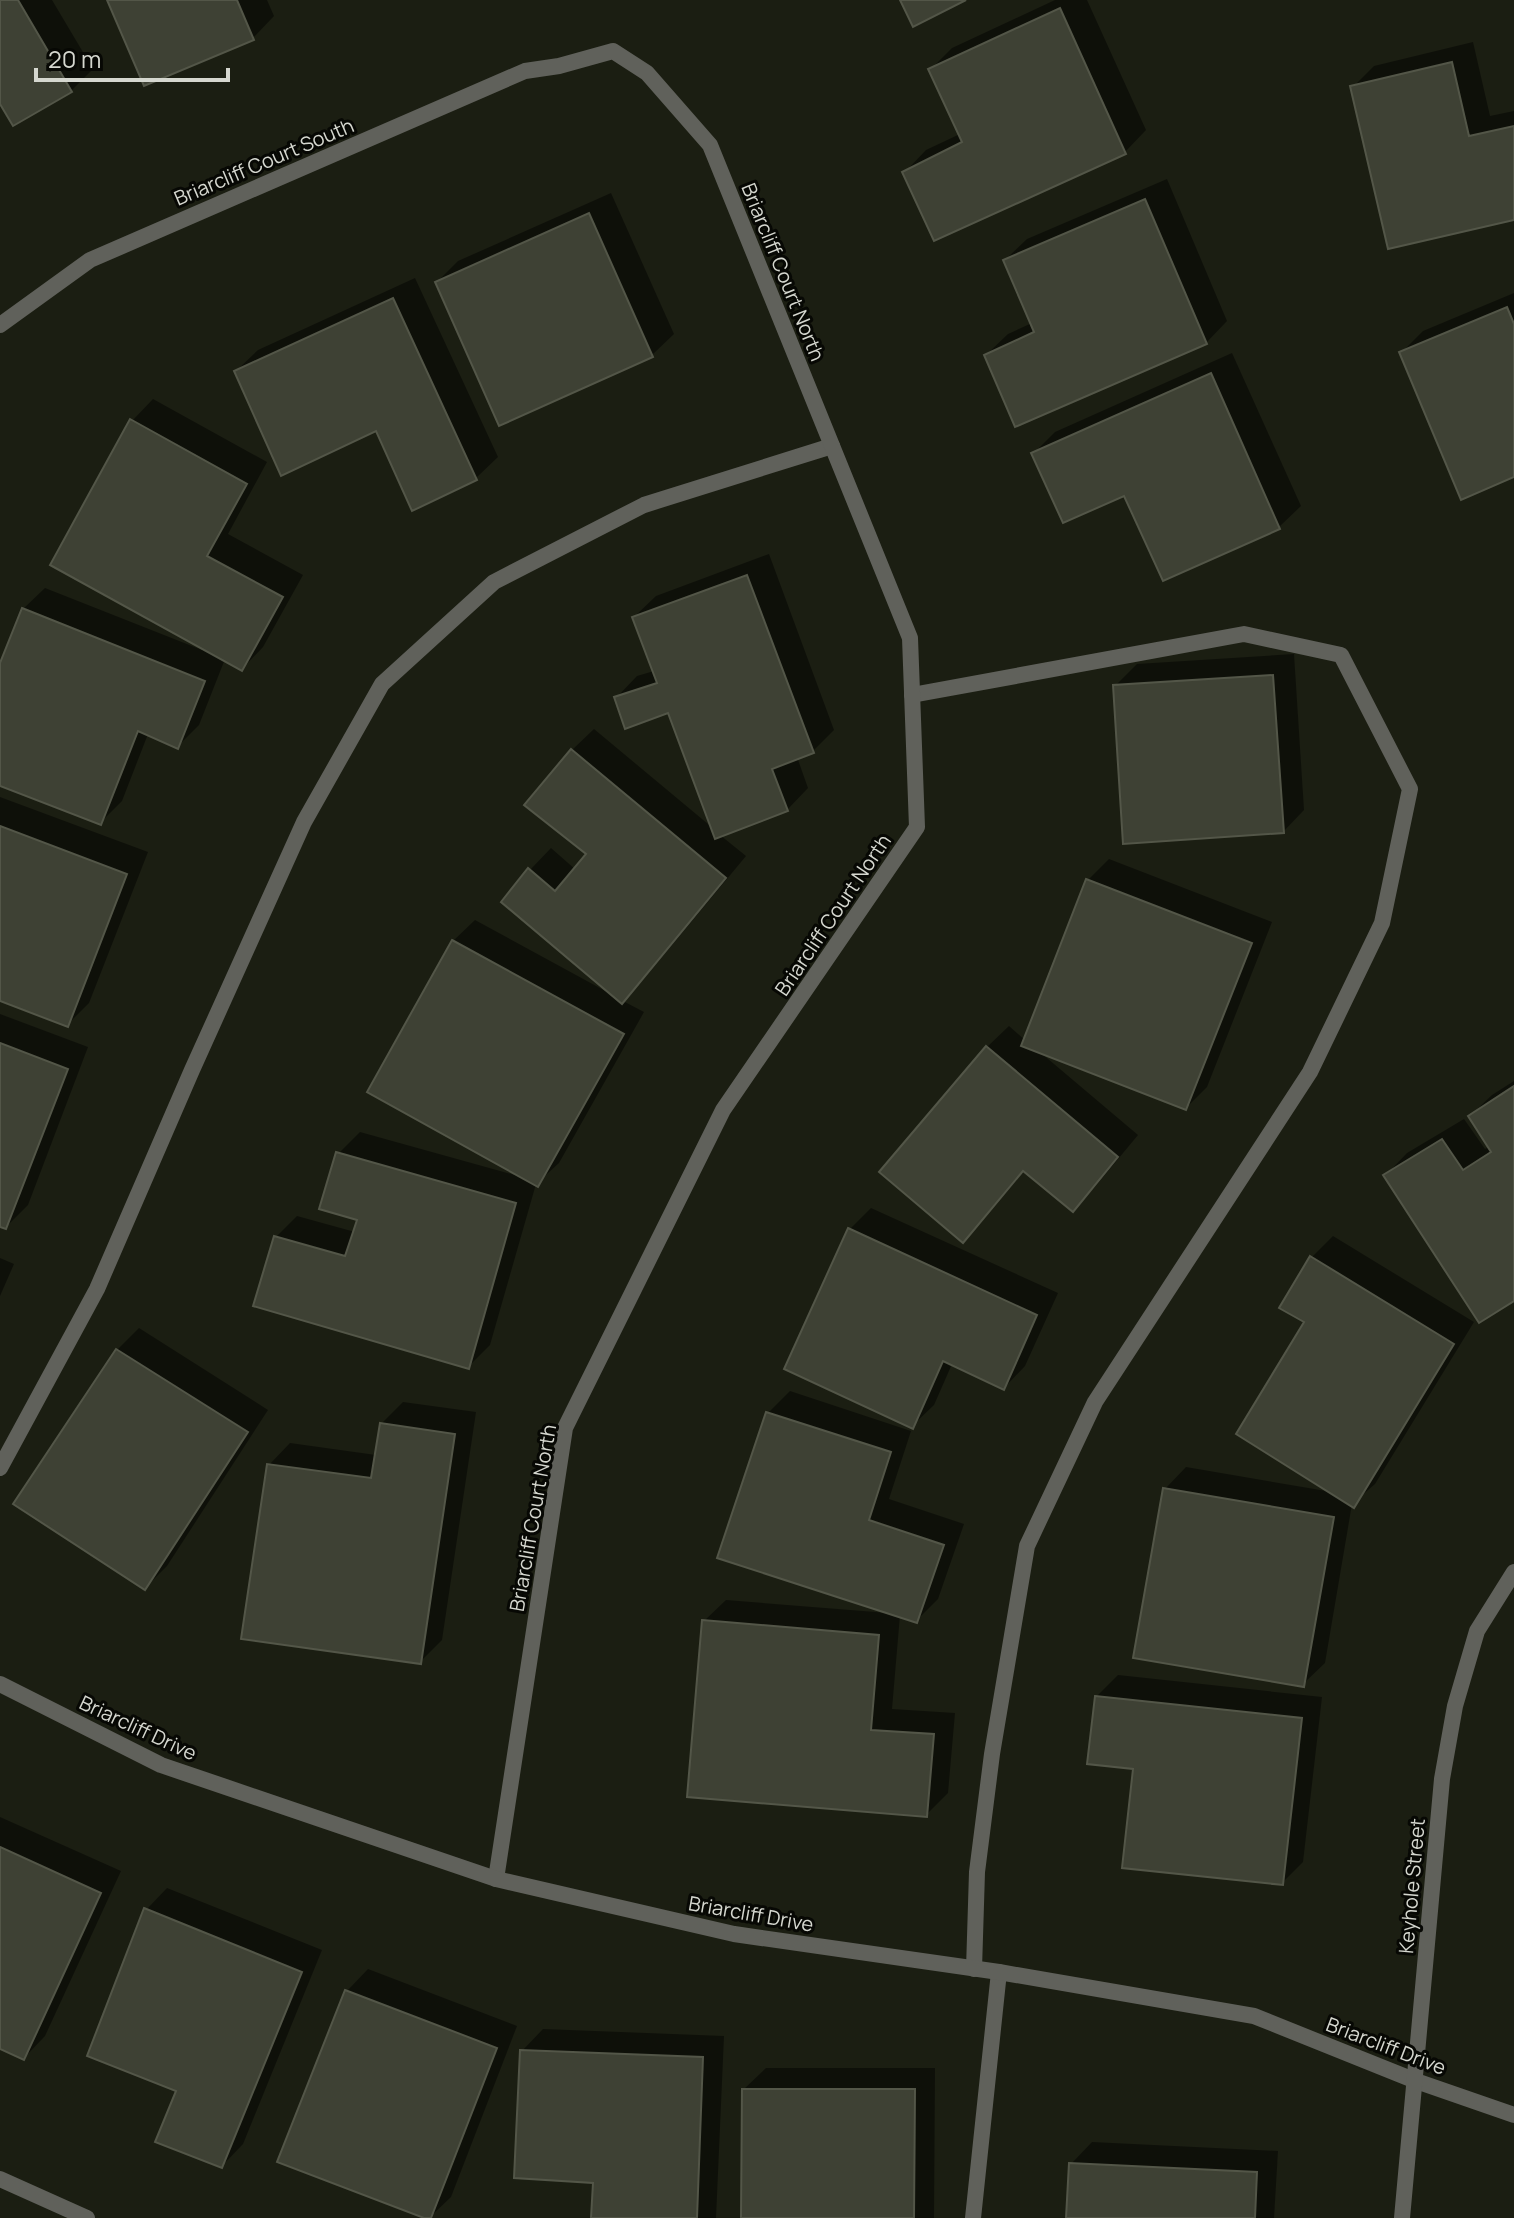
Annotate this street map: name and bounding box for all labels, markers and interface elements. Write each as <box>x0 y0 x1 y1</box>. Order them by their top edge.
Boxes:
scale bar <box>36 32 228 82</box>
text: 20 m <box>48 42 101 75</box>
street label: Briarcliff Court South <box>170 111 358 212</box>
street label: Briarcliff Court North <box>735 179 831 365</box>
street label: Briarcliff Court North <box>768 829 897 1001</box>
street label: Briarcliff Court North <box>503 1422 562 1614</box>
street label: Briarcliff Drive <box>75 1689 201 1766</box>
street label: Keyhole Street <box>1392 1817 1431 1955</box>
street label: Briarcliff Drive <box>687 1889 816 1938</box>
street label: Briarcliff Drive <box>1322 2010 1450 2081</box>

